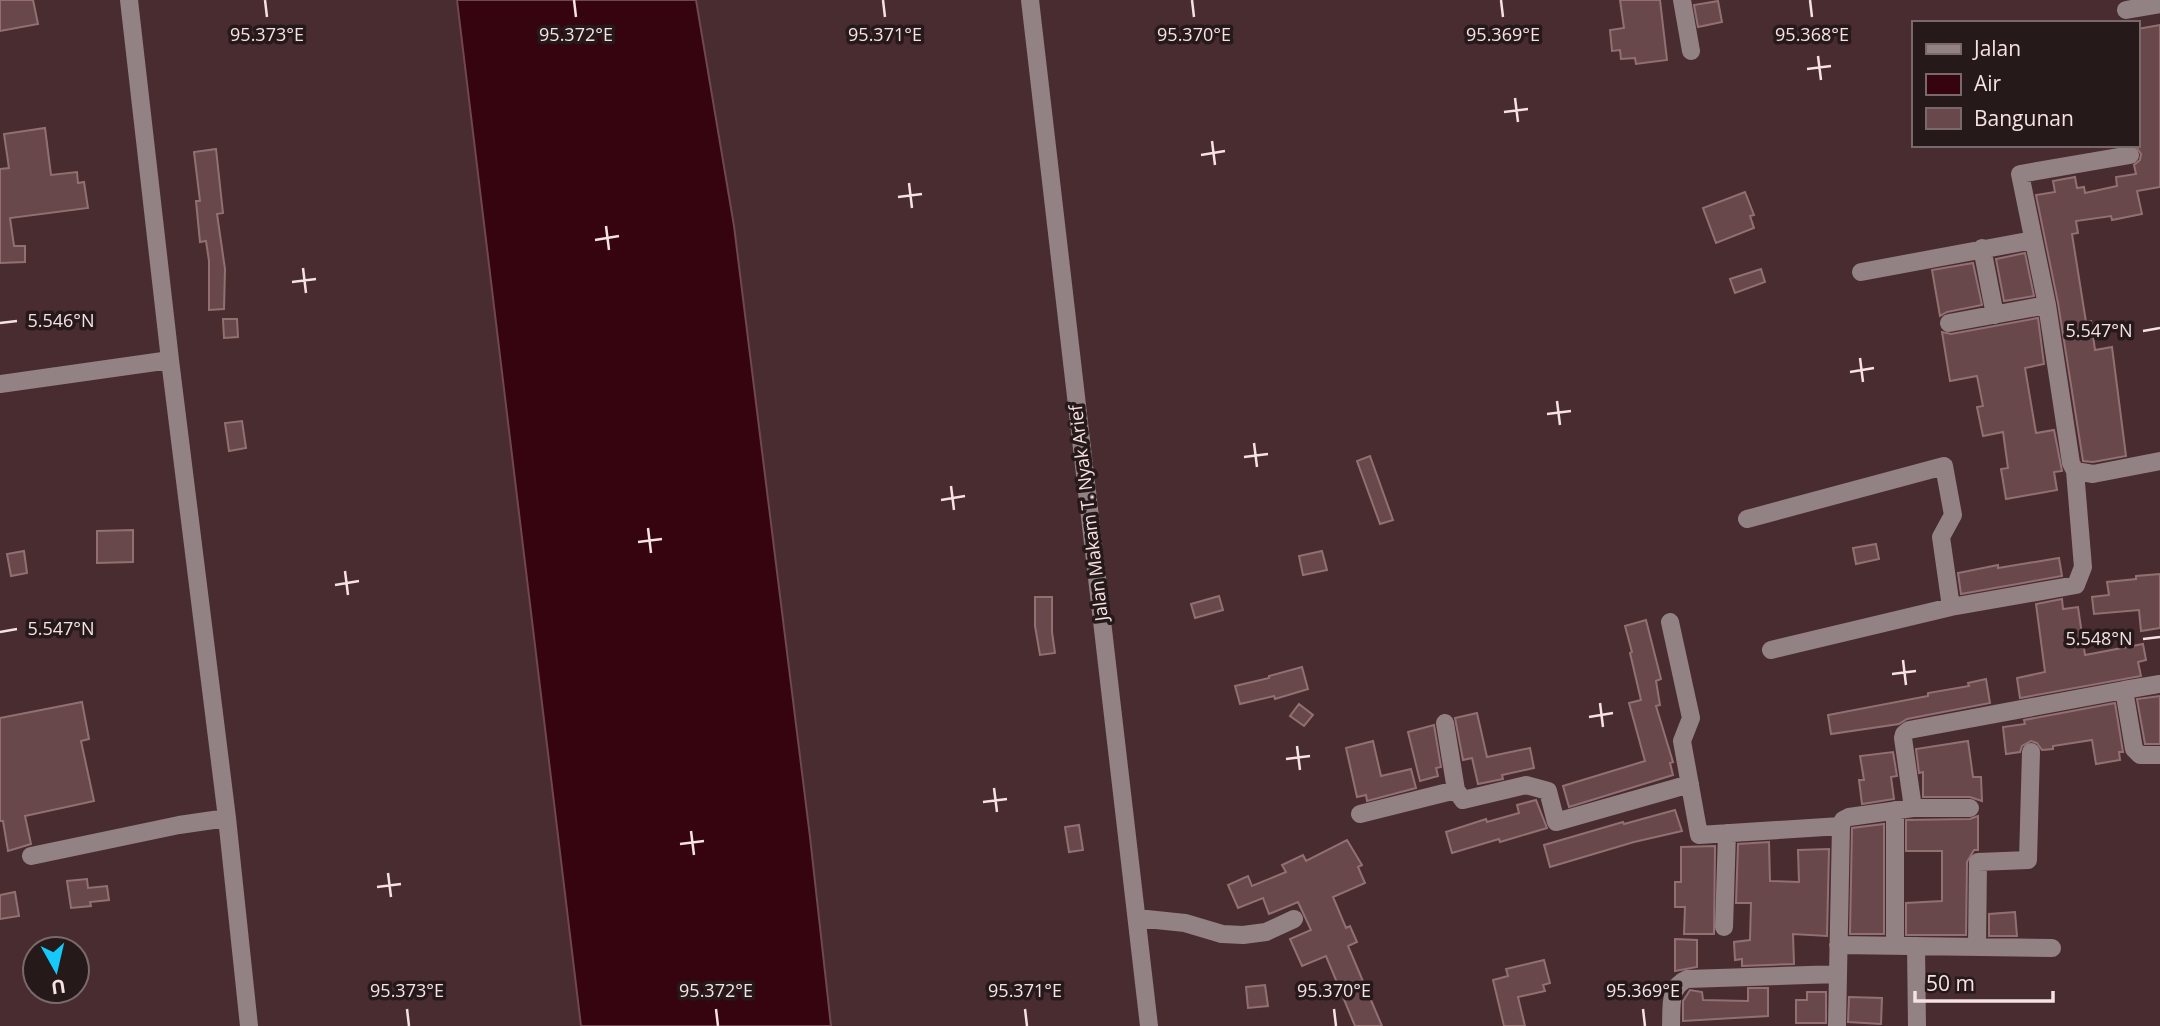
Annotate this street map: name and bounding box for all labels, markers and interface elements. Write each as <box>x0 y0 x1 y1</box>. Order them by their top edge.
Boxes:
legend <box>1912 21 2139 147</box>
text: 95.373°E <box>230 22 304 46</box>
text: 95.372°E <box>539 22 613 46</box>
text: 95.371°E <box>848 22 922 46</box>
text: 95.370°E <box>1157 22 1231 46</box>
text: 95.369°E <box>1466 22 1540 46</box>
text: 95.368°E <box>1775 22 1849 46</box>
text: Jalan <box>1972 34 2021 62</box>
text: Air <box>1974 69 2002 97</box>
text: Bangunan <box>1974 104 2074 132</box>
text: 5.546°N <box>27 308 95 332</box>
text: 5.547°N <box>2065 318 2133 342</box>
street label: Jalan Makam T. Nyak Arief <box>1063 403 1113 625</box>
text: 5.547°N <box>27 616 95 640</box>
text: 5.548°N <box>2065 626 2133 650</box>
north arrow <box>21 935 91 1005</box>
scale bar <box>1915 960 2053 1004</box>
text: 50 m <box>1926 969 1975 997</box>
text: U <box>49 973 67 1001</box>
text: 95.373°E <box>370 978 444 1002</box>
text: 95.372°E <box>679 978 753 1002</box>
text: 95.371°E <box>988 978 1062 1002</box>
text: 95.370°E <box>1297 978 1371 1002</box>
text: 95.369°E <box>1606 978 1680 1002</box>

